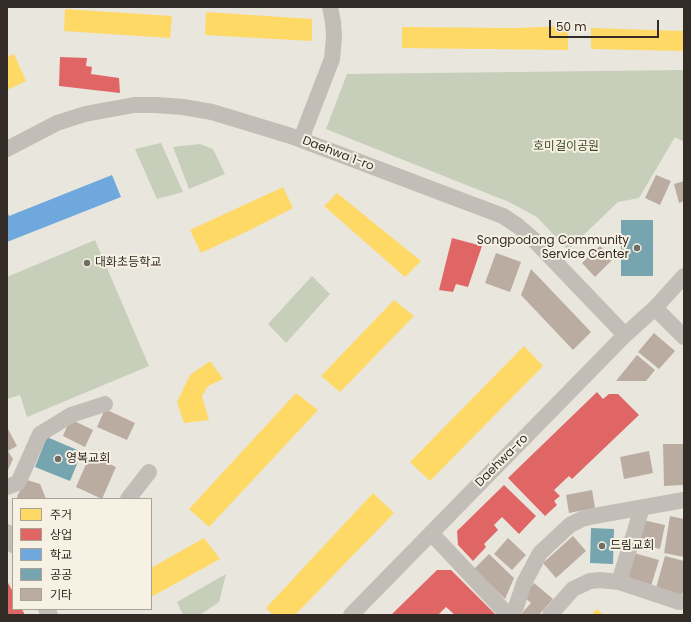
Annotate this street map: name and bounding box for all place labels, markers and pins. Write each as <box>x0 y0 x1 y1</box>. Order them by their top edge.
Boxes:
place label: Songpodong Community Service Center <box>477 234 629 262</box>
marker: Songpodong Community Service Center <box>632 243 642 253</box>
place label: 대화초등학교 <box>95 256 161 270</box>
marker: 대화초등학교 <box>82 258 92 268</box>
place label: 영복교회 <box>66 452 110 466</box>
marker: 영복교회 <box>53 454 63 464</box>
place label: 드림교회 <box>610 539 654 553</box>
marker: 드림교회 <box>597 541 607 551</box>

